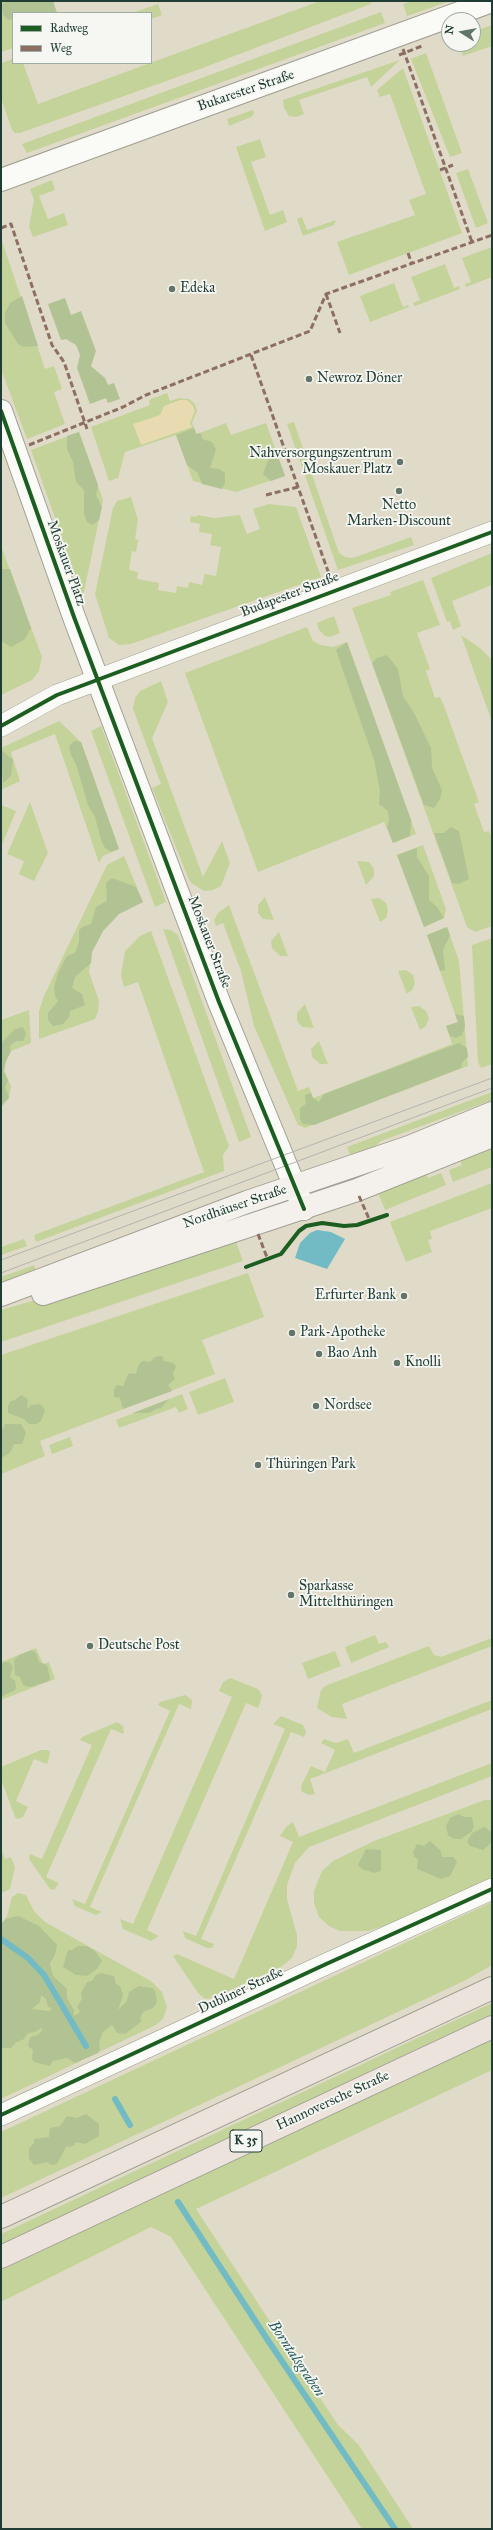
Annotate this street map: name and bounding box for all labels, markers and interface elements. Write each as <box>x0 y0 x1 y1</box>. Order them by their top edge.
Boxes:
legend <box>12 12 152 64</box>
north arrow <box>441 12 481 52</box>
text: Radweg <box>50 21 88 35</box>
text: N <box>442 24 457 36</box>
text: Weg <box>50 41 72 55</box>
street label: Bukarester Straße <box>195 67 297 115</box>
place label: Edeka <box>180 281 215 297</box>
marker: Edeka <box>167 284 177 294</box>
place label: Newroz Döner <box>317 371 402 387</box>
marker: Newroz Döner <box>304 374 314 384</box>
place label: Nahversorgungszentrum Moskauer Platz <box>249 446 392 478</box>
marker: Nahversorgungszentrum Moskauer Platz <box>395 457 405 467</box>
marker: Netto Marken-Discount <box>394 486 404 496</box>
place label: Netto Marken-Discount <box>347 498 451 530</box>
street label: Moskauer Platz <box>43 518 89 608</box>
street label: Budapester Straße <box>238 569 342 621</box>
street label: Moskauer Straße <box>184 893 234 991</box>
street label: Nordhäuser Straße <box>181 1181 289 1233</box>
place label: Erfurter Bank <box>315 1288 396 1304</box>
marker: Erfurter Bank <box>399 1291 409 1301</box>
place label: Park-Apotheke <box>300 1325 385 1341</box>
marker: Park-Apotheke <box>287 1328 297 1338</box>
place label: Bao Anh <box>327 1346 377 1362</box>
marker: Bao Anh <box>314 1349 324 1359</box>
place label: Knolli <box>405 1355 441 1371</box>
marker: Knolli <box>392 1358 402 1368</box>
place label: Nordsee <box>324 1398 372 1414</box>
marker: Nordsee <box>311 1401 321 1411</box>
place label: Thüringen Park <box>266 1457 356 1473</box>
marker: Thüringen Park <box>253 1460 263 1470</box>
place label: Sparkasse Mittelthüringen <box>299 1579 393 1612</box>
marker: Sparkasse Mittelthüringen <box>286 1590 296 1600</box>
place label: Deutsche Post <box>98 1638 180 1654</box>
marker: Deutsche Post <box>85 1641 95 1651</box>
street label: Dubliner Straße <box>196 1964 286 2018</box>
street label: Hannoversche Straße <box>274 2067 392 2135</box>
road number: K 35 <box>230 2130 262 2152</box>
water label: Borntalsgraben <box>264 2317 328 2401</box>

